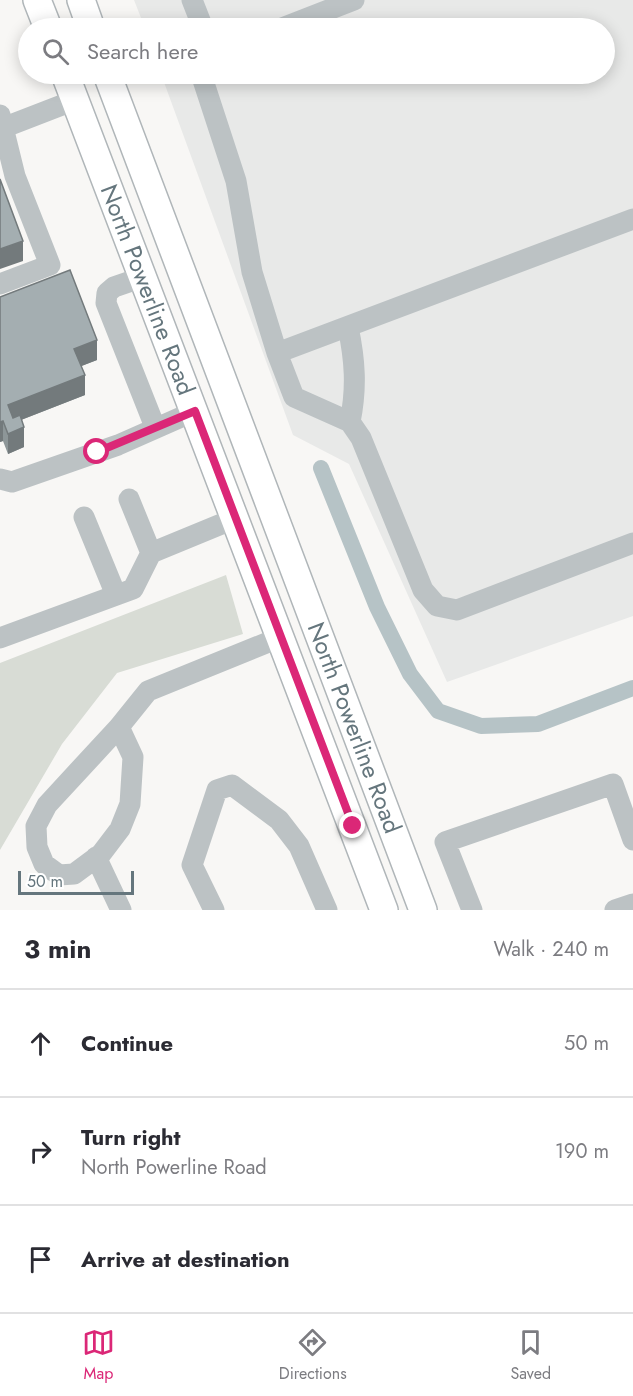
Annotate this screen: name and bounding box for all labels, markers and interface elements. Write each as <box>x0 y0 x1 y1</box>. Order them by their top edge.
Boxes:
search box <box>18 18 615 84</box>
icon: search <box>39 35 72 68</box>
text: Search here <box>87 35 198 67</box>
street label: North Powerline Road <box>92 179 204 400</box>
route start <box>83 438 109 464</box>
street label: North Powerline Road <box>299 617 410 838</box>
route end <box>339 812 365 838</box>
scale bar <box>18 868 134 896</box>
text: 50 m <box>27 870 63 893</box>
text: 3 min <box>24 930 91 968</box>
text: Walk · 240 m <box>494 935 609 964</box>
icon: ahead <box>24 1027 57 1060</box>
text: Continue <box>81 1027 173 1059</box>
text: 50 m <box>564 1029 609 1058</box>
text: Turn right <box>81 1121 181 1153</box>
icon: right <box>24 1135 57 1168</box>
text: 190 m <box>555 1137 609 1166</box>
text: North Powerline Road <box>81 1153 267 1182</box>
icon: arrive <box>24 1243 57 1276</box>
text: Arrive at destination <box>81 1243 290 1275</box>
tab: Map <box>82 1326 115 1385</box>
tab: Directions <box>279 1326 347 1385</box>
tab: Saved <box>510 1326 551 1385</box>

